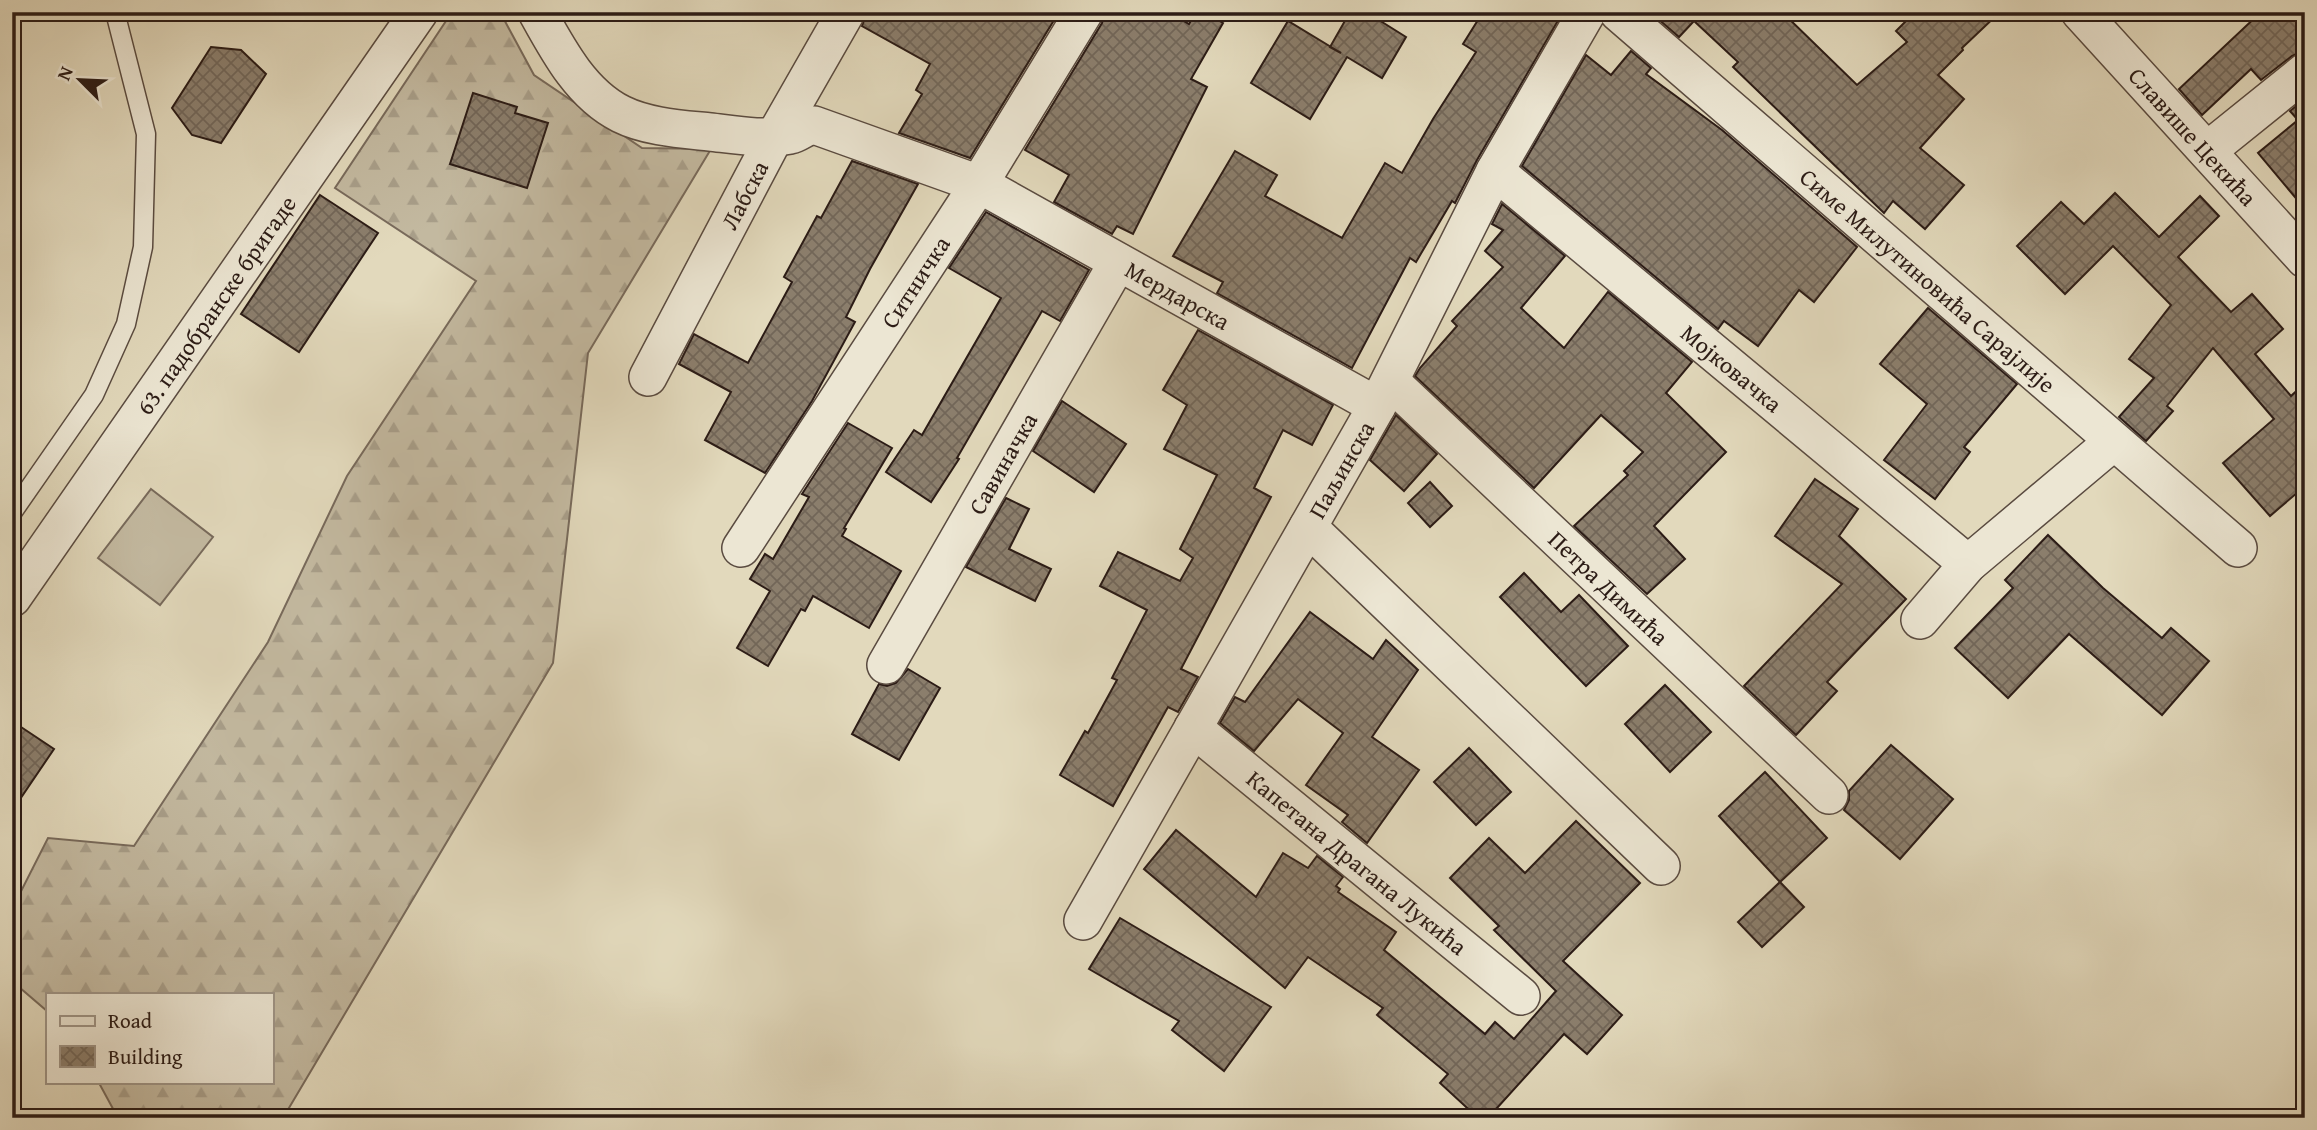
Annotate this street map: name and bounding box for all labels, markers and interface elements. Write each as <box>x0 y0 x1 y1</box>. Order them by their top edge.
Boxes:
north arrow <box>46 46 116 116</box>
street label: Славише Цекића <box>2121 59 2266 214</box>
text: N <box>49 61 80 85</box>
street label: Лабска <box>711 154 777 235</box>
street label: Симе Милутиновића Сарајлије <box>1792 160 2064 401</box>
street label: 63. падобранске бригаде <box>127 188 304 422</box>
street label: Ситничка <box>872 228 958 335</box>
street label: Мердарска <box>1119 252 1237 339</box>
street label: Мојковачка <box>1674 315 1791 421</box>
street label: Савиначка <box>959 405 1046 521</box>
street label: Паљинска <box>1299 414 1383 525</box>
street label: Петра Димића <box>1541 522 1677 653</box>
street label: Капетана Драгана Лукића <box>1239 761 1476 963</box>
legend <box>46 993 273 1084</box>
text: Road <box>108 1005 153 1036</box>
text: Building <box>108 1041 183 1072</box>

